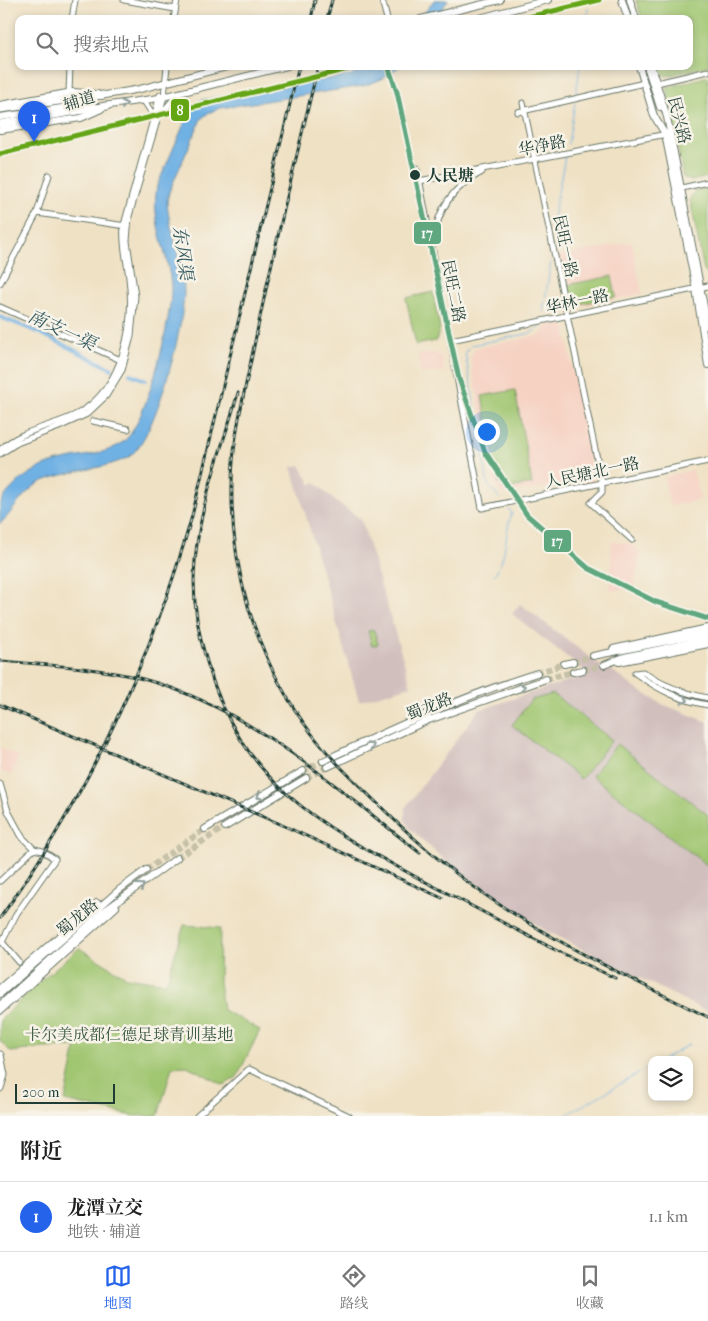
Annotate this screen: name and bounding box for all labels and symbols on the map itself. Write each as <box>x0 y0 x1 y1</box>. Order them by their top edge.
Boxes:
street label: 辅道 <box>61 87 97 114</box>
street label: 民兴路 <box>664 95 695 146</box>
line badge: 8 <box>170 98 190 122</box>
one-way arrow <box>120 99 128 110</box>
pin: 1 <box>18 101 50 142</box>
text: 8 <box>176 102 184 119</box>
street label: 华净路 <box>517 132 567 159</box>
place label: 人民塘 <box>426 166 474 185</box>
marker: 人民塘 <box>408 168 422 182</box>
street label: 民旺一路 <box>550 213 581 279</box>
line badge: 17 <box>413 221 442 245</box>
water label: 东风渠 <box>168 225 197 284</box>
text: 17 <box>421 225 433 242</box>
street label: 民旺二路 <box>438 258 469 324</box>
street label: 华林一路 <box>544 286 610 317</box>
water label: 南支一渠 <box>25 306 102 356</box>
your location <box>474 419 500 445</box>
street label: 人民塘北一路 <box>543 453 641 492</box>
line badge: 17 <box>543 529 572 553</box>
text: 17 <box>551 533 563 550</box>
one-way arrow <box>517 682 526 692</box>
street label: 蜀龙路 <box>403 689 455 724</box>
one-way arrow <box>681 694 690 705</box>
one-way arrow <box>366 742 375 752</box>
one-way arrow <box>257 789 266 799</box>
one-way arrow <box>135 883 144 891</box>
street label: 蜀龙路 <box>53 895 102 940</box>
park label: 卡尔美成都仁德足球青训基地 <box>25 1025 233 1044</box>
scale bar <box>15 1081 115 1104</box>

